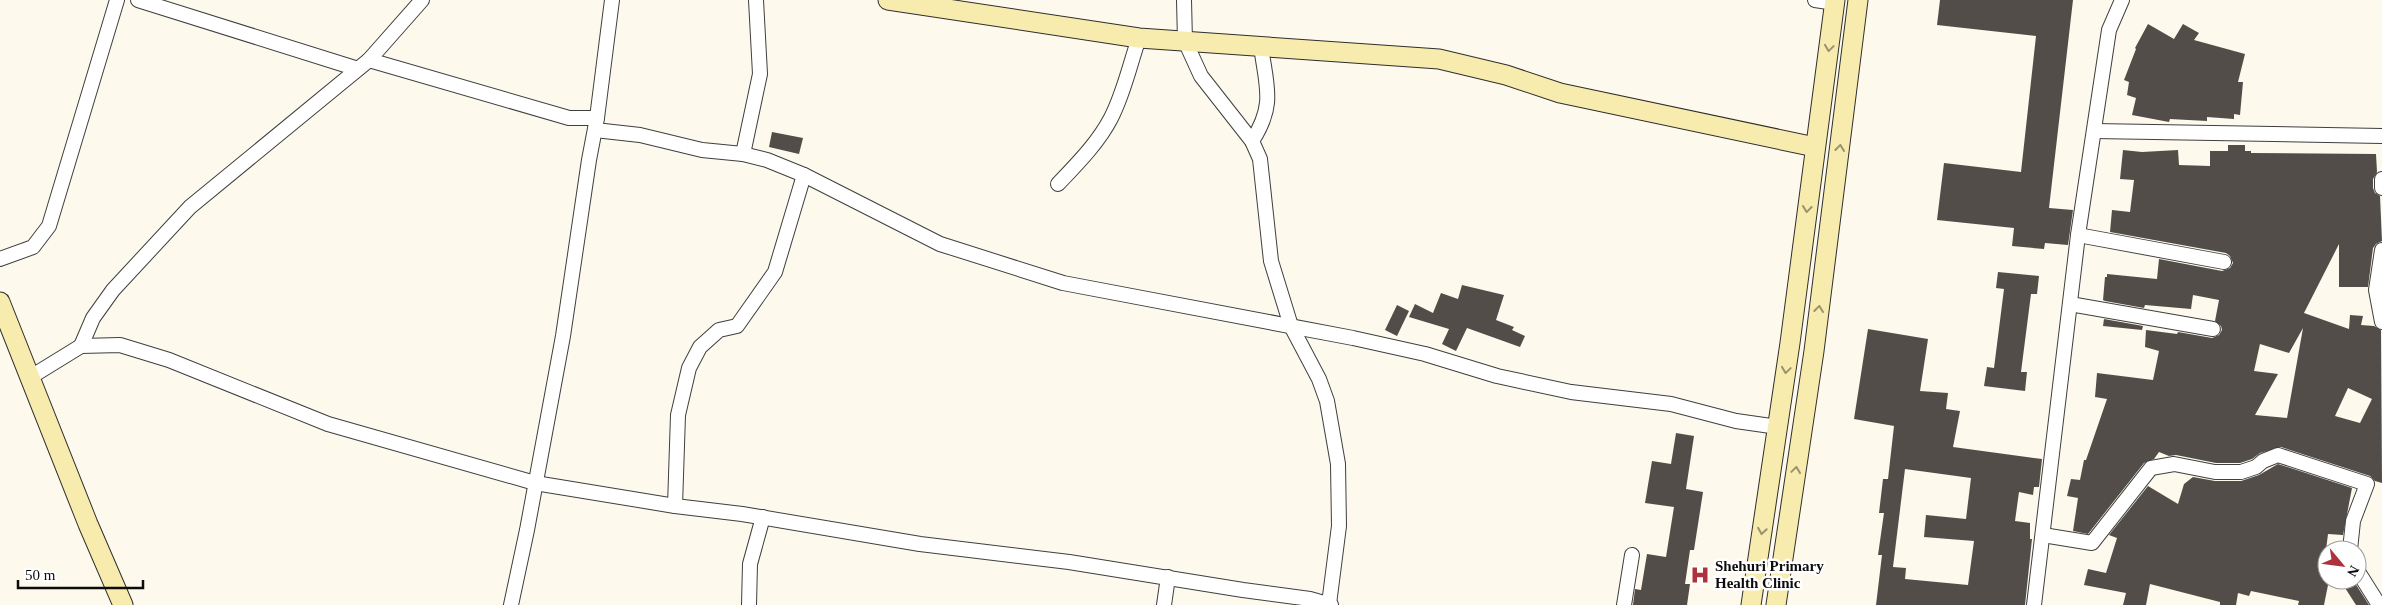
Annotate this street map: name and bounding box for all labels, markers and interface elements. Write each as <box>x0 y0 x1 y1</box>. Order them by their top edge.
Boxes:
one-way arrow <box>1824 44 1834 53</box>
one-way arrow <box>1834 144 1845 152</box>
one-way arrow <box>1802 206 1813 214</box>
one-way arrow <box>1813 305 1824 313</box>
one-way arrow <box>1781 367 1792 375</box>
one-way arrow <box>1791 466 1801 475</box>
one-way arrow <box>1757 528 1768 536</box>
north arrow <box>2317 540 2367 590</box>
scale bar <box>18 558 142 590</box>
place label: Shehuri Primary Health Clinic <box>1715 558 1824 591</box>
text: N <box>2344 563 2362 579</box>
hospital icon: Shehuri Primary Health Clinic <box>1689 564 1711 586</box>
text: 50 m <box>25 567 56 583</box>

